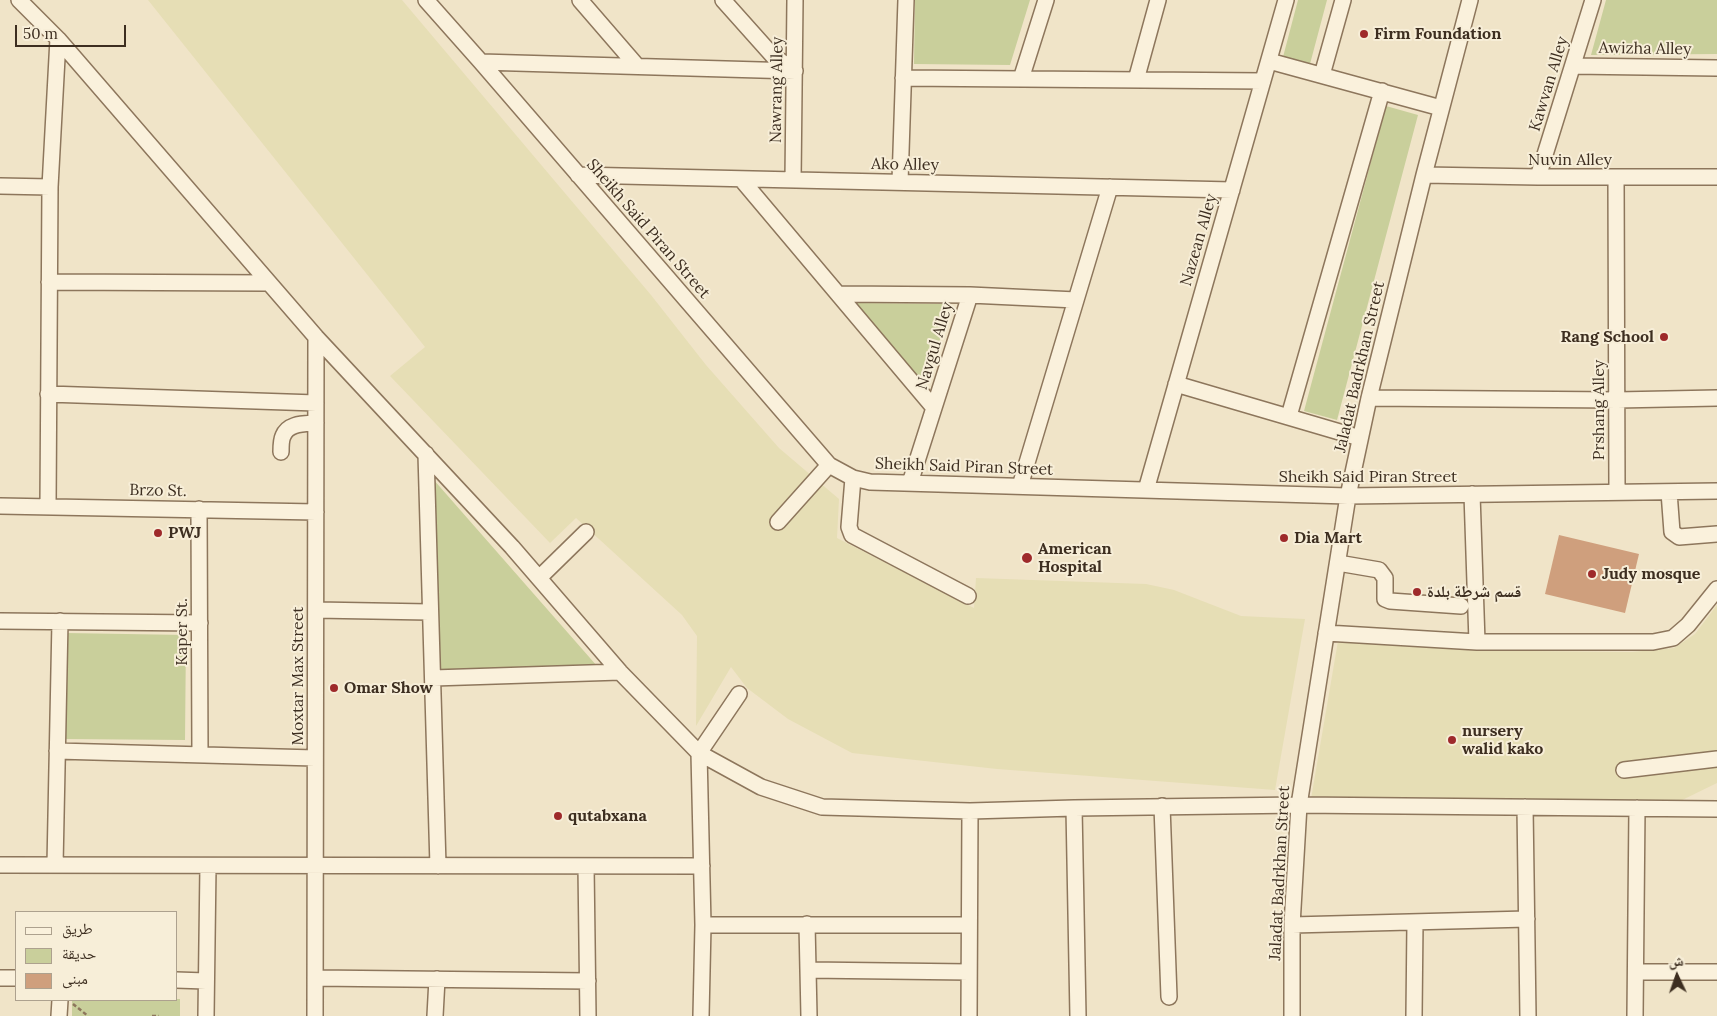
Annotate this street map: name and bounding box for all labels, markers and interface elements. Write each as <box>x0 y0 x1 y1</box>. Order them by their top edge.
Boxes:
scale bar <box>18 15 129 47</box>
text: 50 m <box>23 24 58 43</box>
place label: Firm Foundation <box>1374 24 1501 44</box>
marker: Firm Foundation <box>1358 28 1370 40</box>
street label: Kawvan Alley <box>1525 34 1573 134</box>
street label: Nawrang Alley <box>766 37 788 143</box>
street label: Awizha Alley <box>1598 39 1692 59</box>
street label: Nuvin Alley <box>1528 150 1612 170</box>
street label: Sheikh Said Piran Street <box>582 155 714 303</box>
street label: Ako Alley <box>871 155 939 175</box>
street label: Nazean Alley <box>1177 192 1221 288</box>
street label: Jaladat Badrkhan Street <box>1331 280 1389 454</box>
street label: Navgul Alley <box>913 300 957 392</box>
place label: Rang School <box>1560 327 1654 347</box>
marker: Rang School <box>1658 331 1670 343</box>
street label: Prshang Alley <box>1589 360 1609 460</box>
street label: Sheikh Said Piran Street <box>875 454 1053 480</box>
street label: Sheikh Said Piran Street <box>1279 467 1457 487</box>
street label: Brzo St. <box>129 481 187 501</box>
place label: PWJ <box>168 523 201 543</box>
marker: PWJ <box>152 527 164 539</box>
place label: Dia Mart <box>1294 528 1362 548</box>
marker: Dia Mart <box>1278 532 1290 544</box>
place label: American Hospital <box>1038 539 1112 577</box>
marker: American Hospital <box>1020 551 1034 565</box>
place label: Judy mosque <box>1602 564 1700 584</box>
marker: Judy mosque <box>1586 568 1598 580</box>
place label: قسم شرطة بلدة <box>1427 582 1521 602</box>
marker: قسم شرطة بلدة <box>1411 586 1423 598</box>
street label: Kaper St. <box>172 598 192 666</box>
street label: Moxtar Max Street <box>288 607 308 745</box>
place label: Omar Show <box>344 678 433 698</box>
marker: Omar Show <box>328 682 340 694</box>
place label: nursery walid kako <box>1462 721 1543 759</box>
marker: nursery walid kako <box>1446 734 1458 746</box>
street label: Jaladat Badrkhan Street <box>1266 785 1294 961</box>
place label: qutabxana <box>568 806 647 826</box>
marker: qutabxana <box>552 810 564 822</box>
legend <box>15 911 178 1001</box>
text: طريق <box>62 919 93 938</box>
text: حديقة <box>62 944 96 963</box>
north arrow <box>1652 951 1702 1001</box>
text: ش <box>1668 952 1684 970</box>
text: مبنى <box>62 969 88 988</box>

